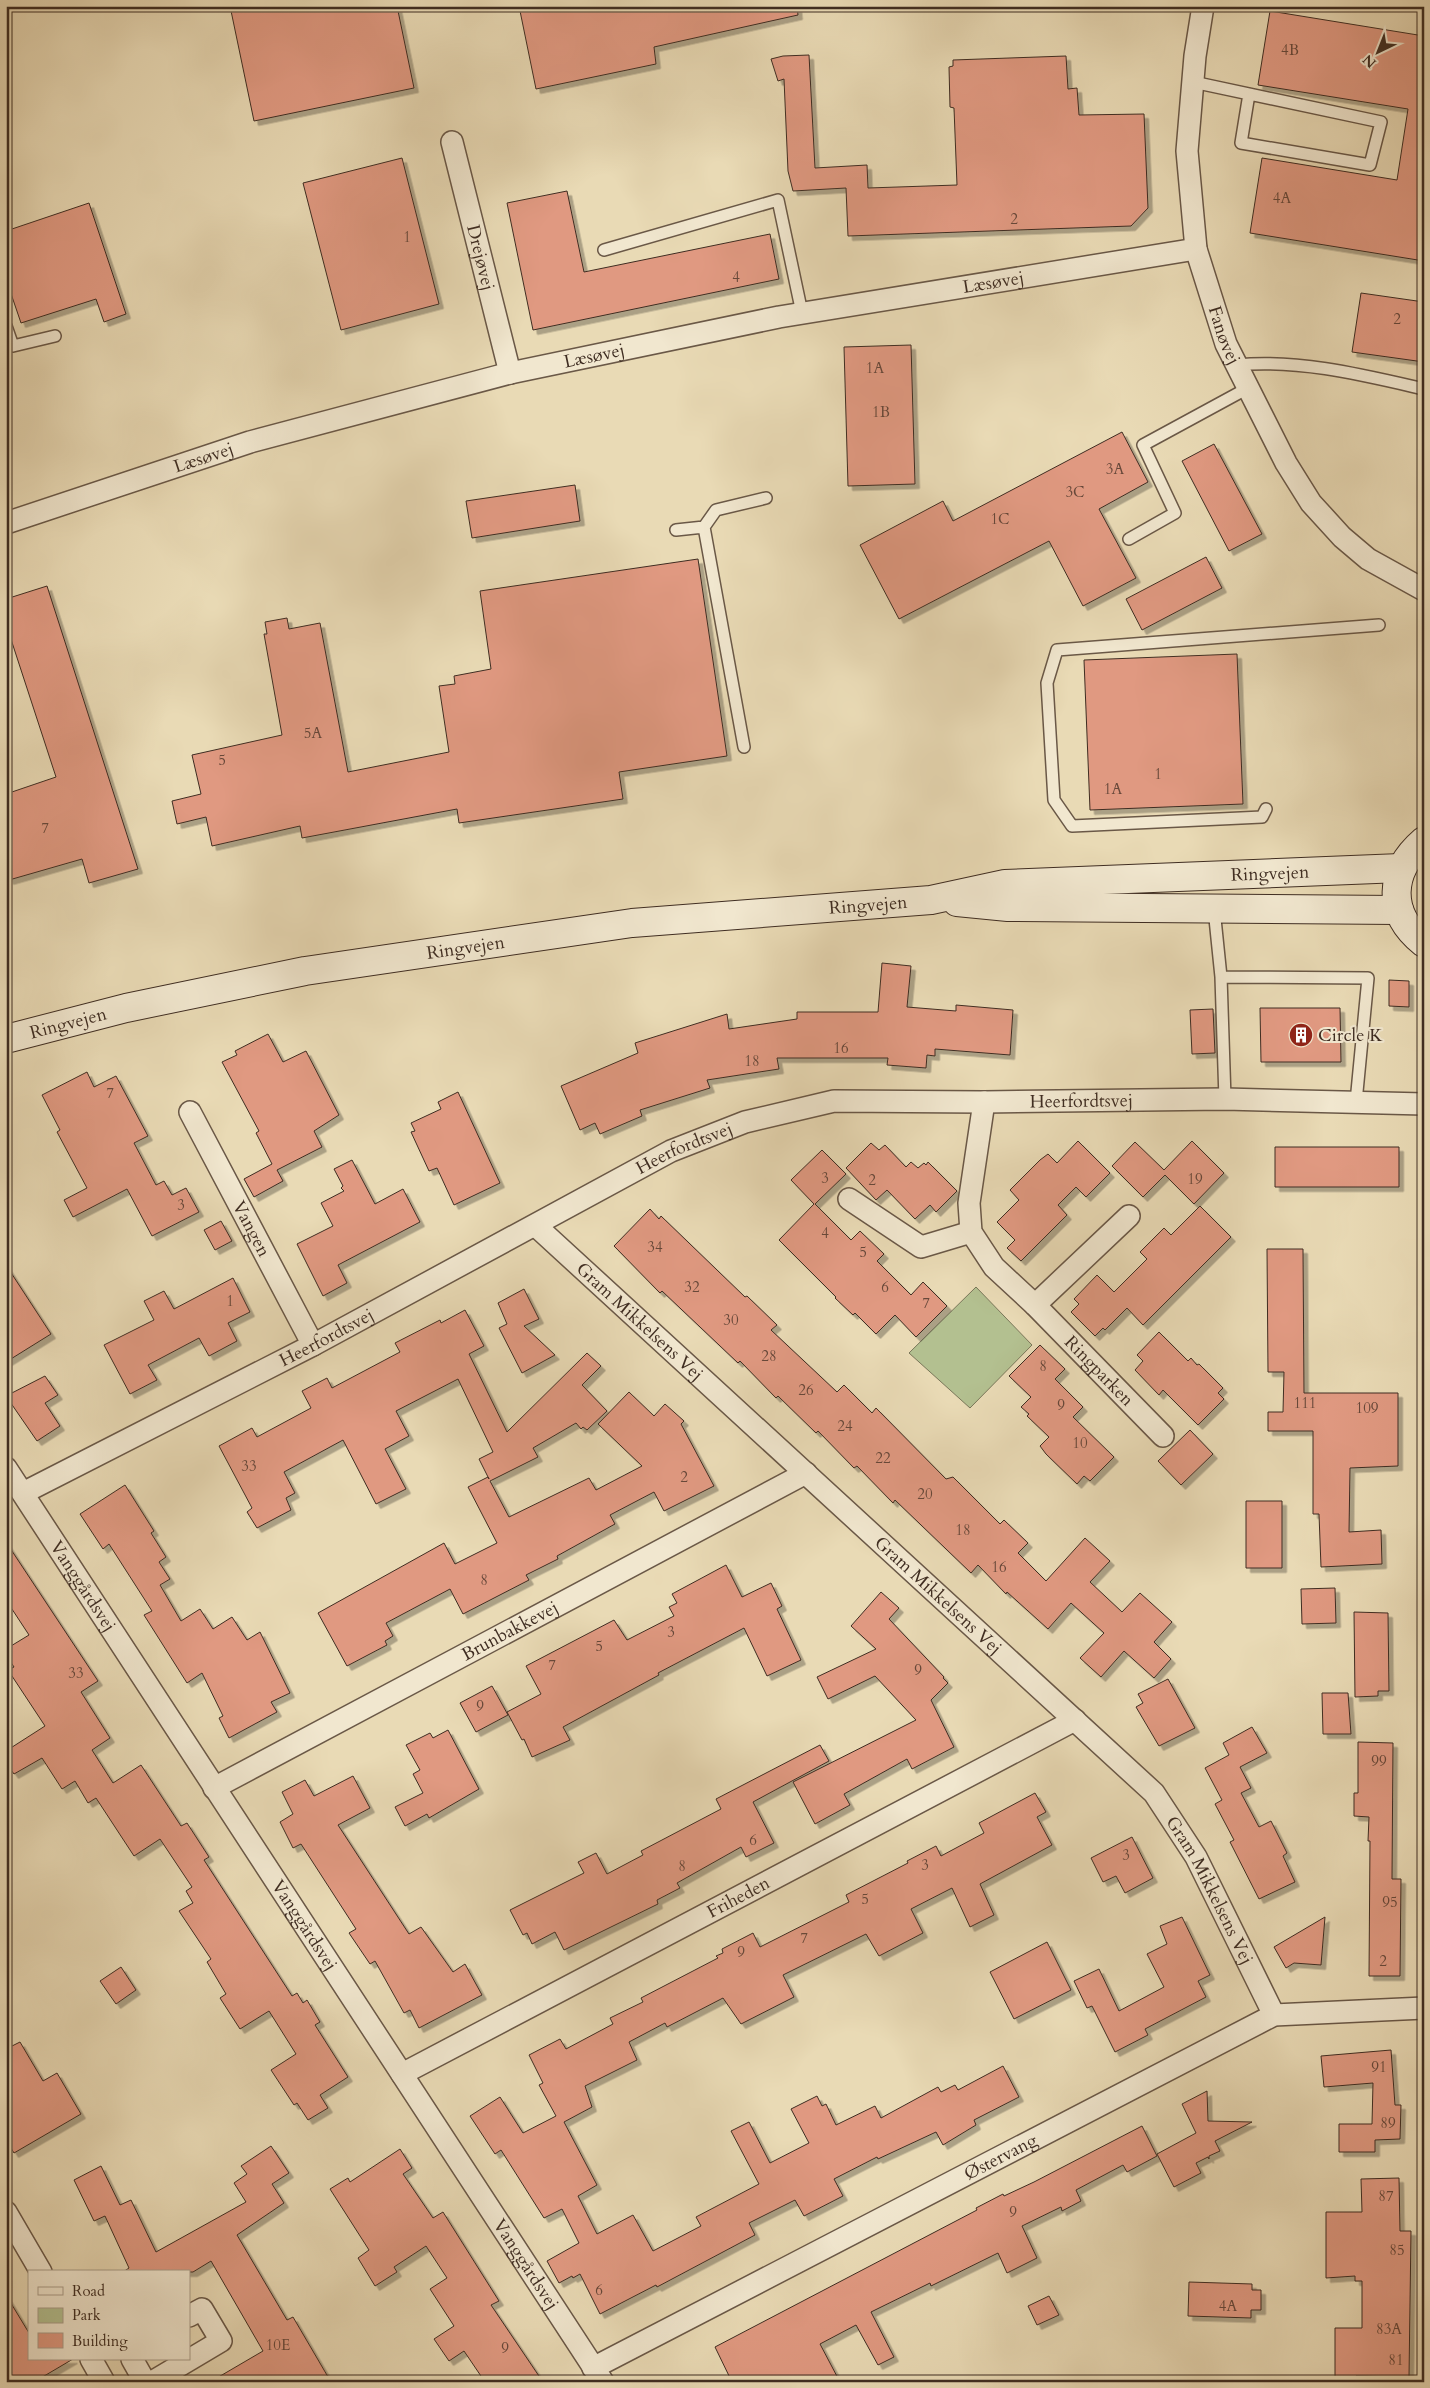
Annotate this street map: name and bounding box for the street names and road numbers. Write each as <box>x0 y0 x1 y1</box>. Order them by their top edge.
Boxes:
street label: Drejøvej <box>460 222 501 293</box>
street label: Læsøvej <box>961 265 1026 300</box>
street label: Fanøvej <box>1202 303 1246 369</box>
street label: Læsøvej <box>562 337 627 374</box>
street label: Læsøvej <box>170 436 237 480</box>
street label: Ringvejen <box>1230 860 1311 888</box>
street label: Ringvejen <box>828 890 909 921</box>
street label: Ringvejen <box>425 930 507 966</box>
street label: Ringvejen <box>27 1001 110 1045</box>
street label: Heerfordtsvej <box>1029 1088 1133 1114</box>
street label: Heerfordtsvej <box>631 1116 736 1181</box>
street label: Vangen <box>226 1197 277 1262</box>
street label: Gram Mikkelsens Vej <box>570 1257 709 1387</box>
street label: Heerfordtsvej <box>275 1302 378 1373</box>
street label: Ringparken <box>1059 1330 1140 1413</box>
street label: Gram Mikkelsens Vej <box>869 1531 1007 1660</box>
street label: Vanggårdsvej <box>44 1536 122 1637</box>
street label: Brunbakkevej <box>457 1595 563 1667</box>
street label: Gram Mikkelsens Vej <box>1160 1811 1259 1969</box>
street label: Friheden <box>703 1870 775 1924</box>
street label: Vanggårdsvej <box>265 1875 343 1976</box>
street label: Østervang <box>960 2127 1042 2187</box>
street label: Vanggårdsvej <box>487 2214 564 2315</box>

